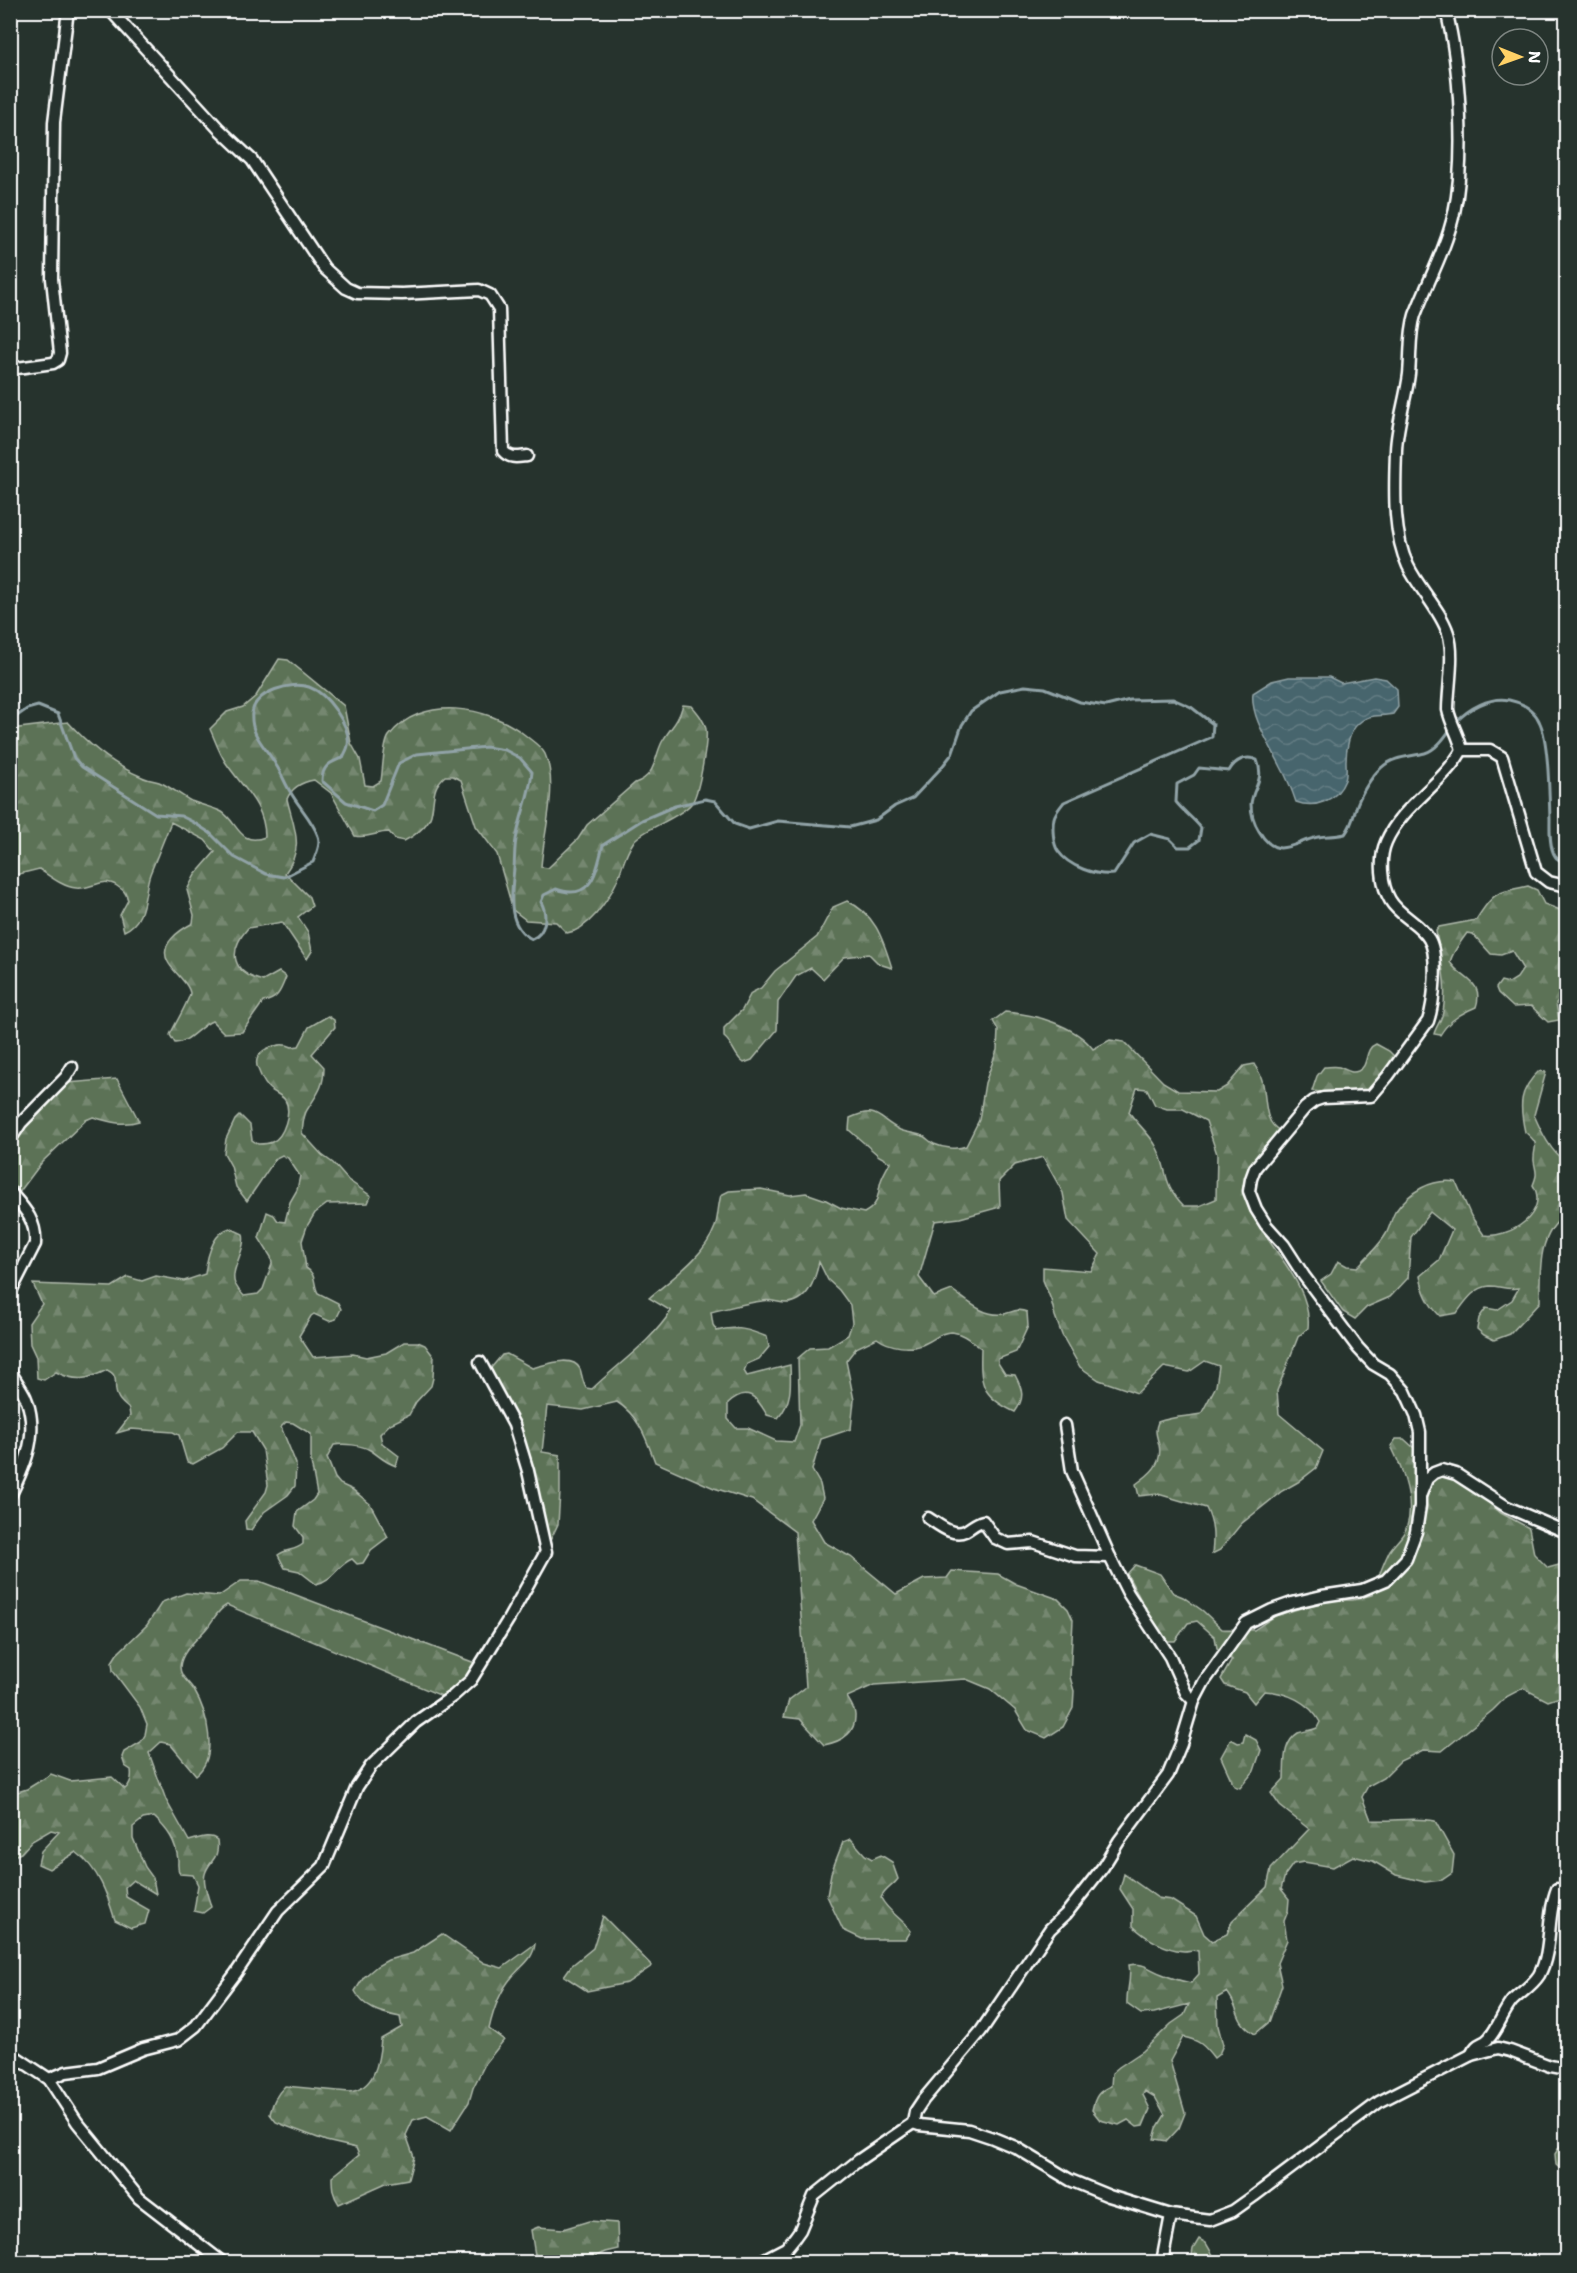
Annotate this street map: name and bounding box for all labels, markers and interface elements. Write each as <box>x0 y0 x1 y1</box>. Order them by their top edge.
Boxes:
north arrow <box>1490 27 1550 87</box>
text: N <box>1524 51 1545 64</box>

